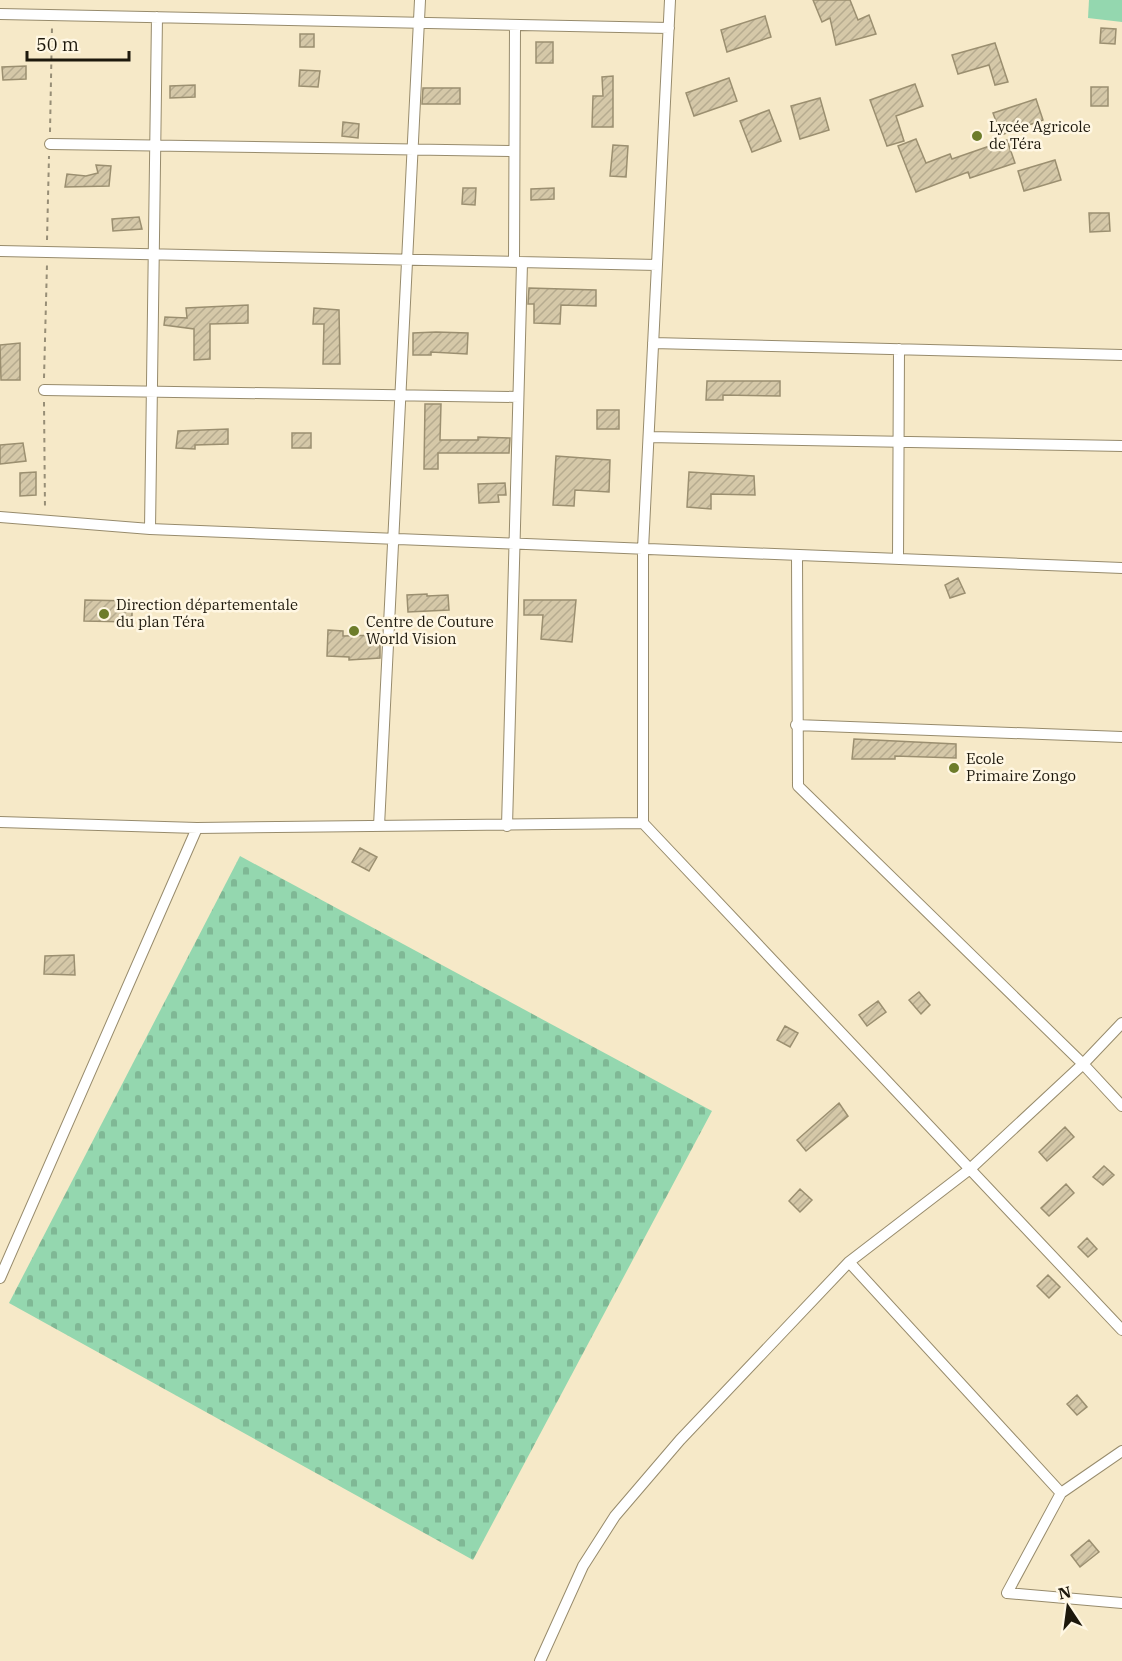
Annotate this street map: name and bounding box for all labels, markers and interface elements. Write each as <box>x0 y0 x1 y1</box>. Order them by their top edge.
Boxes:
scale bar <box>27 24 129 62</box>
text: 50 m <box>36 33 79 56</box>
place label: Lycée Agricole de Téra <box>989 117 1091 153</box>
marker: Lycée Agricole de Téra <box>970 129 984 143</box>
place label: Direction départementale du plan Téra <box>116 595 298 631</box>
marker: Direction départementale du plan Téra <box>97 607 111 621</box>
place label: Centre de Couture World Vision <box>366 612 494 648</box>
marker: Centre de Couture World Vision <box>347 624 361 638</box>
place label: Ecole Primaire Zongo <box>966 749 1076 785</box>
marker: Ecole Primaire Zongo <box>947 761 961 775</box>
north arrow <box>1038 1577 1098 1637</box>
text: N <box>1056 1581 1073 1604</box>

